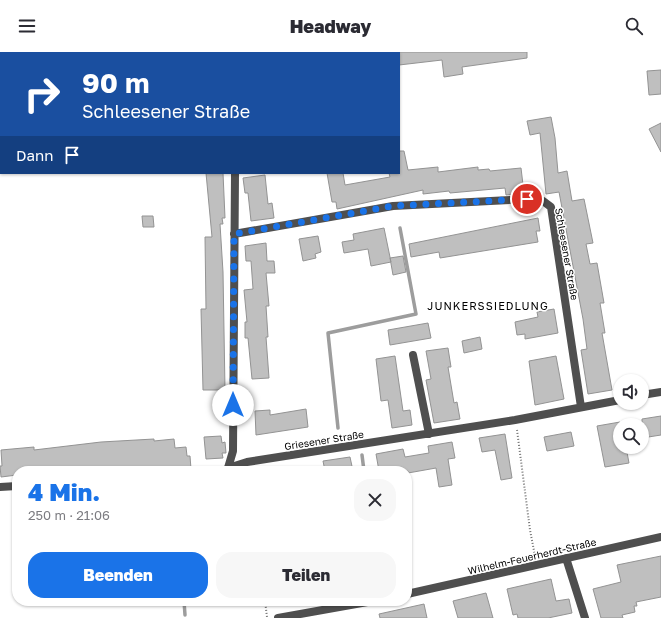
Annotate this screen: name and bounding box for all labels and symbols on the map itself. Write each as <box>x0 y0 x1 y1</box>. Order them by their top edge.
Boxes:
pin <box>510 182 544 216</box>
street label: Schleesener Straße <box>553 207 581 301</box>
district label: JUNKERSSIEDLUNG <box>427 299 549 312</box>
position arrow <box>212 384 254 426</box>
street label: Griesener Straße <box>283 428 365 452</box>
street label: Wilhelm-Feuerherdt-Straße <box>467 535 598 577</box>

